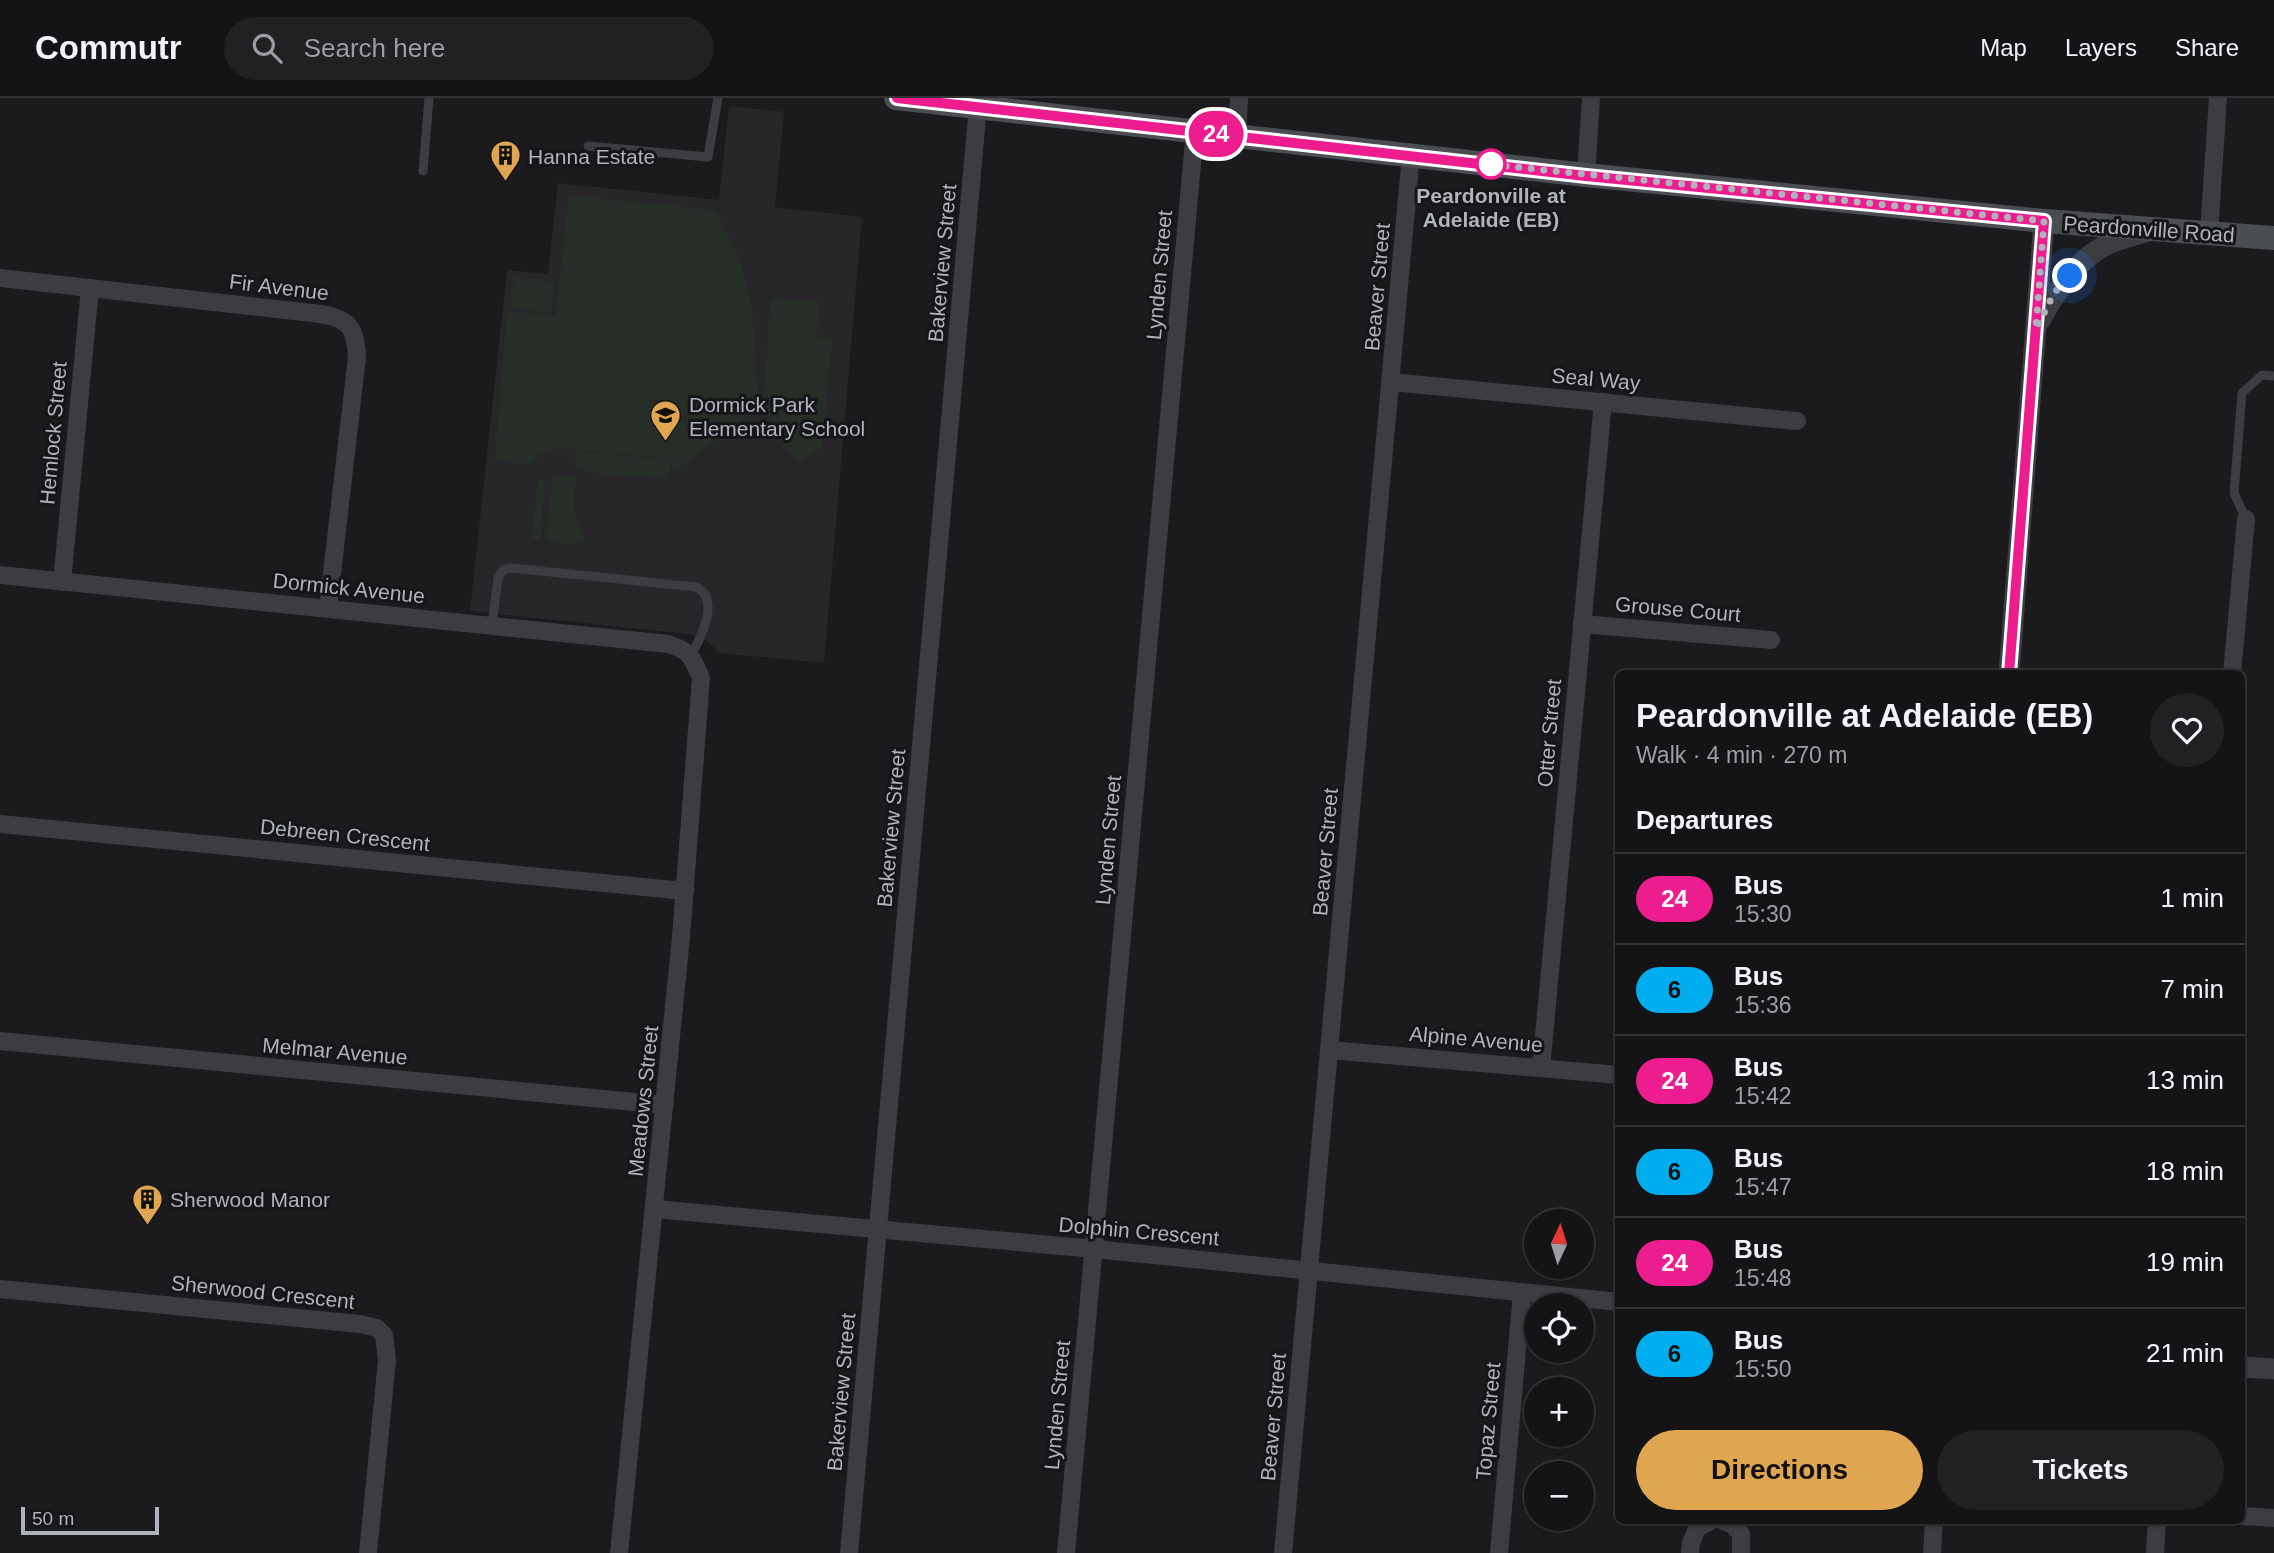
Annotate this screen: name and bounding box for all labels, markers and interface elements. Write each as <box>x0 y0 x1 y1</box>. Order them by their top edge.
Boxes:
search box <box>224 17 714 80</box>
text: Commutr <box>35 29 182 66</box>
icon: search <box>248 29 286 67</box>
text: Search here <box>304 33 445 63</box>
text: Map <box>1980 34 2027 61</box>
text: Layers <box>2065 34 2137 61</box>
text: Share <box>2175 34 2239 61</box>
line badge: 24 <box>1184 111 1248 157</box>
text: 24 <box>1203 120 1229 147</box>
building icon: Hanna Estate <box>488 139 522 183</box>
place label: Hanna Estate <box>528 145 655 168</box>
marker: Peardonville at Adelaide (EB) <box>1476 149 1506 179</box>
street label: Bakerview Street <box>924 183 960 343</box>
place label: Peardonville at Adelaide (EB) <box>1416 184 1566 231</box>
street label: Lynden Street <box>1142 209 1176 341</box>
street label: Peardonville Road <box>2063 212 2235 246</box>
street label: Beaver Street <box>1360 222 1394 352</box>
your location <box>2052 258 2087 293</box>
street label: Fir Avenue <box>228 269 330 305</box>
street label: Hemlock Street <box>35 360 71 506</box>
street label: Seal Way <box>1551 364 1642 394</box>
place label: Dormick Park Elementary School <box>689 393 865 440</box>
school or university icon: Dormick Park Elementary School <box>649 399 683 443</box>
street label: Dormick Avenue <box>272 569 426 607</box>
street label: Grouse Court <box>1614 592 1742 626</box>
street label: Otter Street <box>1533 678 1565 788</box>
button: heart <box>2150 693 2224 767</box>
text: Peardonville at Adelaide (EB) <box>1636 697 2093 734</box>
text: Walk · 4 min · 270 m <box>1636 742 1847 768</box>
street label: Bakerview Street <box>873 748 909 908</box>
street label: Lynden Street <box>1091 774 1125 906</box>
street label: Beaver Street <box>1308 787 1342 917</box>
text: Departures <box>1636 805 1773 835</box>
street label: Debreen Crescent <box>259 815 431 855</box>
text: Bus <box>1734 870 1783 900</box>
text: 1 min <box>2160 883 2224 913</box>
text: 24 <box>1661 885 1688 912</box>
text: 15:30 <box>1734 901 1792 927</box>
text: Bus <box>1734 961 1783 991</box>
text: 7 min <box>2160 974 2224 1004</box>
text: 6 <box>1668 976 1681 1003</box>
text: 15:36 <box>1734 992 1792 1018</box>
street label: Alpine Avenue <box>1408 1022 1544 1056</box>
street label: Meadows Street <box>624 1024 662 1178</box>
street label: Melmar Avenue <box>262 1033 408 1069</box>
text: Bus <box>1734 1052 1783 1082</box>
text: 13 min <box>2146 1065 2224 1095</box>
text: 24 <box>1661 1067 1688 1094</box>
text: 15:42 <box>1734 1083 1792 1109</box>
text: Bus <box>1734 1143 1783 1173</box>
text: 18 min <box>2146 1156 2224 1186</box>
text: 6 <box>1668 1158 1681 1185</box>
text: 15:47 <box>1734 1174 1792 1200</box>
building icon: Sherwood Manor <box>130 1182 164 1226</box>
place label: Sherwood Manor <box>170 1188 330 1211</box>
north arrow <box>1524 1209 1594 1279</box>
map controls <box>1524 1209 1594 1531</box>
street label: Dolphin Crescent <box>1058 1213 1220 1249</box>
text: Bus <box>1734 1234 1783 1264</box>
text: 19 min <box>2146 1247 2224 1277</box>
text: 24 <box>1661 1249 1688 1276</box>
text: 15:48 <box>1734 1265 1792 1291</box>
street label: Sherwood Crescent <box>170 1271 356 1313</box>
button: locate <box>1524 1293 1594 1363</box>
street label: Bakerview Street <box>823 1312 859 1472</box>
text: Bus <box>1734 1325 1783 1355</box>
text: 21 min <box>2146 1338 2224 1368</box>
street label: Lynden Street <box>1040 1339 1074 1471</box>
text: 6 <box>1668 1340 1681 1367</box>
street label: Beaver Street <box>1256 1352 1290 1482</box>
text: 15:50 <box>1734 1356 1792 1382</box>
street label: Topaz Street <box>1471 1361 1505 1481</box>
button: + <box>1524 1377 1594 1447</box>
button: Directions <box>1636 1430 1923 1510</box>
button: Tickets <box>1937 1430 2224 1510</box>
button: − <box>1524 1461 1594 1531</box>
scale bar <box>21 1504 159 1536</box>
text: 50 m <box>32 1508 74 1529</box>

